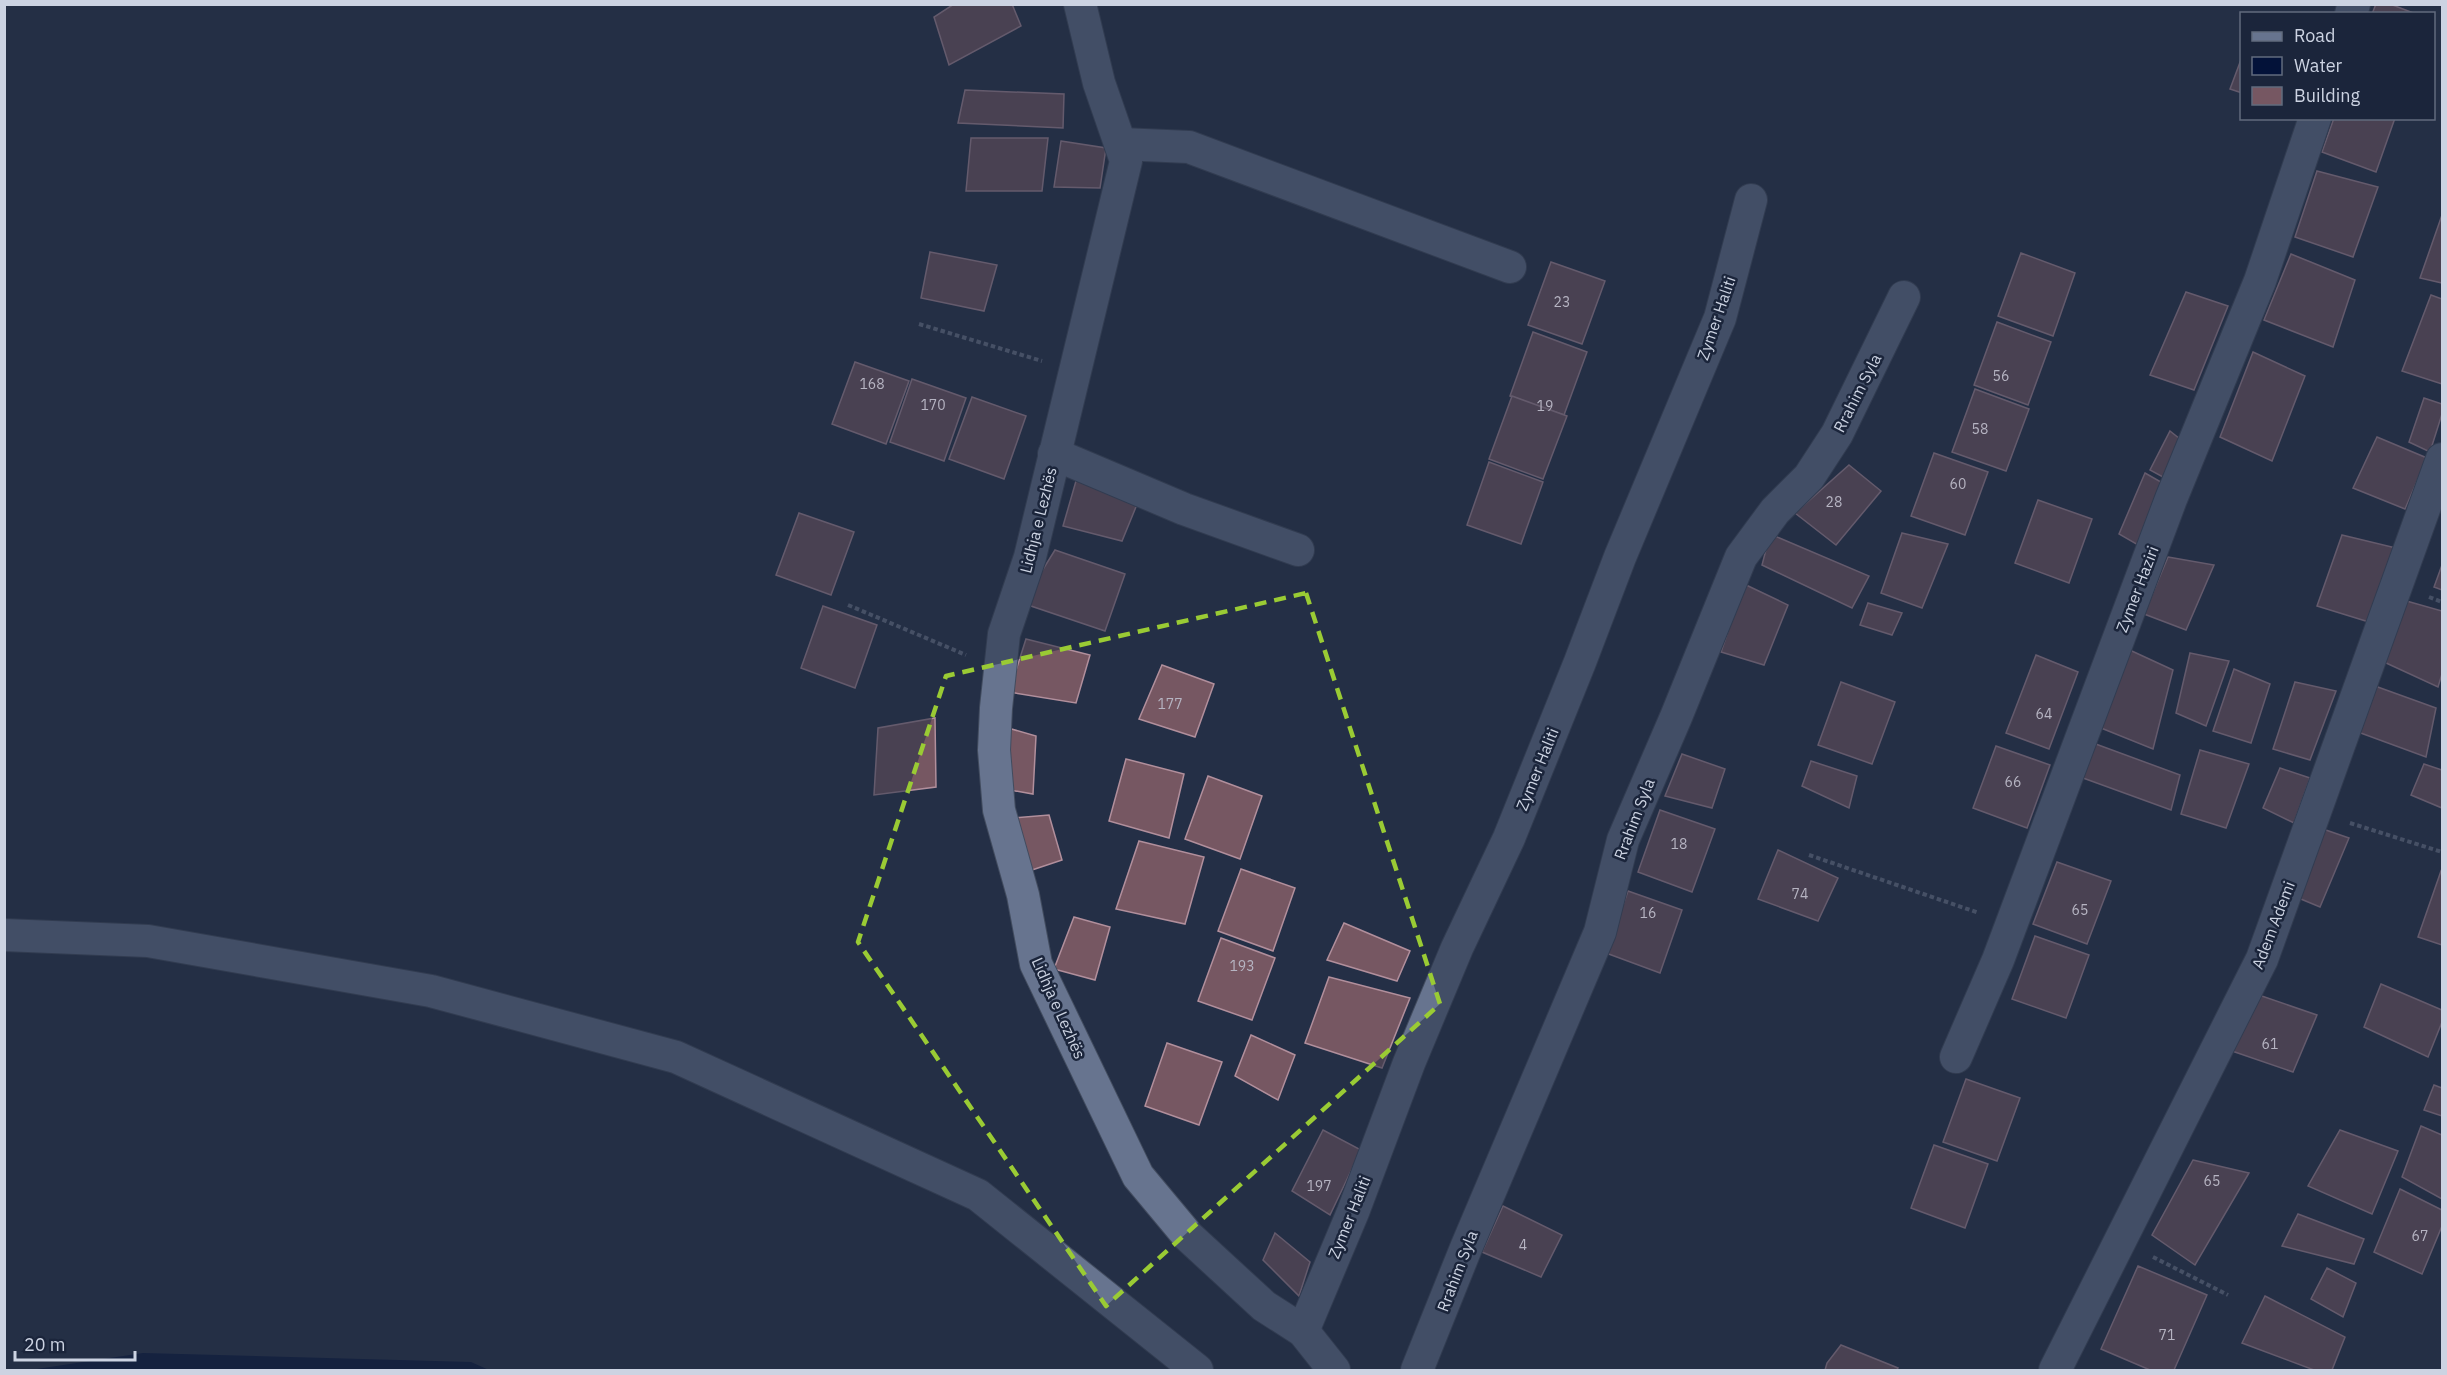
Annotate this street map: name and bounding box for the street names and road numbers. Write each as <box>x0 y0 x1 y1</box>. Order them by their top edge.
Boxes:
street label: Zymer Haliti <box>1692 273 1740 363</box>
street label: Rrahim Syla <box>1829 350 1886 436</box>
street label: Lidhja e Lezhës <box>1015 465 1061 575</box>
street label: Zymer Haziri <box>2111 543 2163 635</box>
street label: Zymer Haliti <box>1511 725 1563 813</box>
street label: Rrahim Syla <box>1609 775 1659 863</box>
street label: Adem Ademi <box>2247 878 2299 972</box>
street label: Lidhja e Lezhës <box>1028 954 1090 1062</box>
street label: Zymer Haliti <box>1323 1173 1375 1261</box>
street label: Rrahim Syla <box>1432 1227 1482 1315</box>

